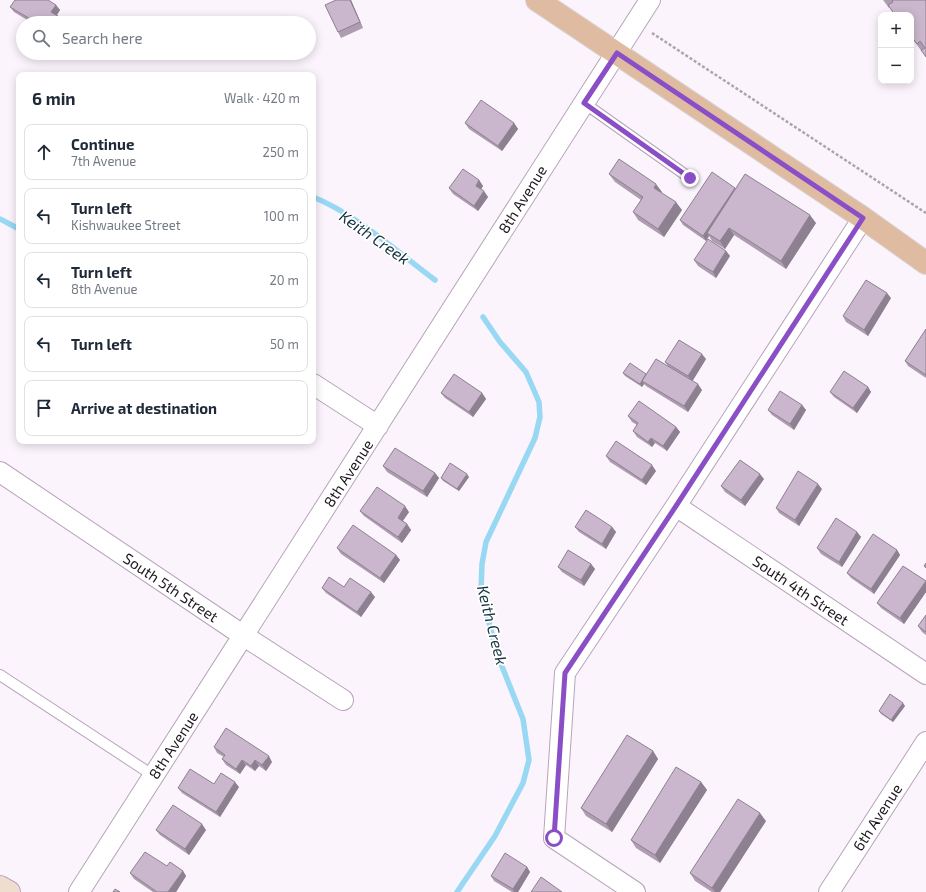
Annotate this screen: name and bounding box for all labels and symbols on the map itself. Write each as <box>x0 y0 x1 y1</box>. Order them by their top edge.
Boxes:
street label: 8th Avenue <box>494 162 550 236</box>
route end <box>681 169 699 187</box>
water label: Keith Creek <box>336 206 414 268</box>
street label: 8th Avenue <box>320 436 376 510</box>
street label: South 5th Street <box>120 549 222 626</box>
street label: South 4th Street <box>750 551 853 629</box>
water label: Keith Creek <box>474 583 512 667</box>
street label: 8th Avenue <box>145 708 201 782</box>
street label: 6th Avenue <box>849 780 905 854</box>
route start <box>545 829 563 847</box>

